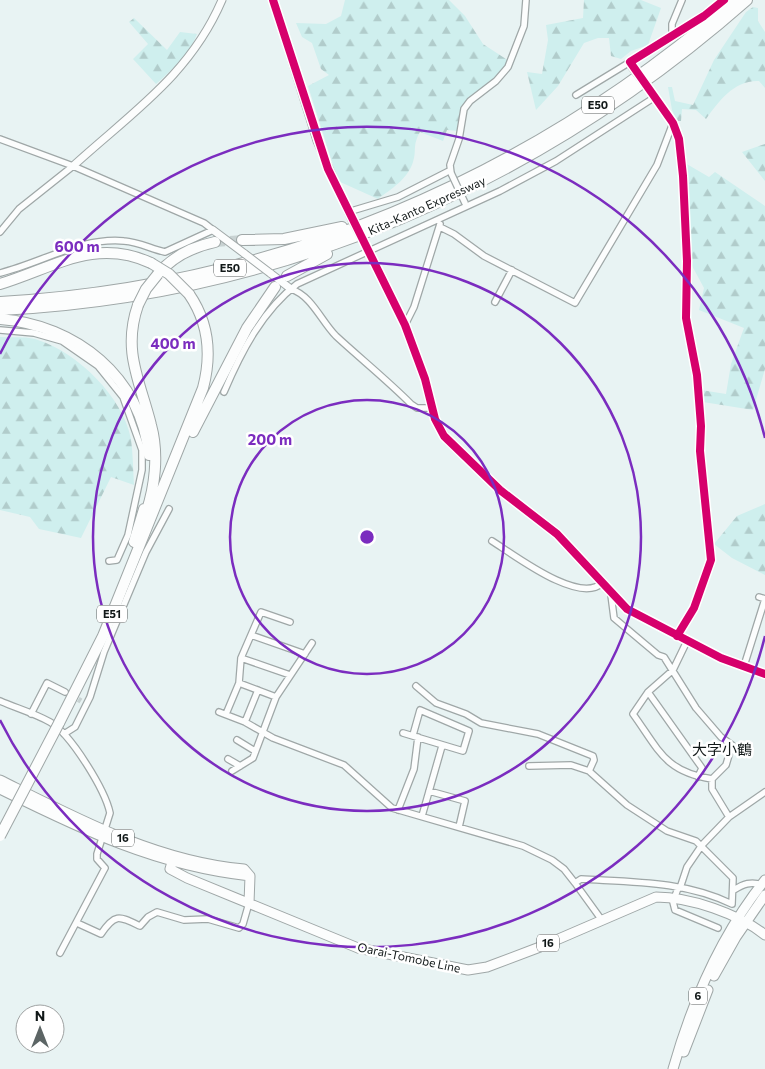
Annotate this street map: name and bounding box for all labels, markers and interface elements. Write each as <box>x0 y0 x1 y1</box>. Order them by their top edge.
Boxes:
road number: E50 <box>582 96 614 114</box>
street label: Kita-Kanto Expressway <box>366 173 487 237</box>
text: 600 m <box>54 237 100 255</box>
road number: E50 <box>214 260 246 276</box>
text: 400 m <box>150 334 196 352</box>
text: 200 m <box>248 430 292 448</box>
centre of rings <box>358 528 376 546</box>
road number: E51 <box>97 606 127 622</box>
district label: 大字小鶴 <box>692 740 752 758</box>
road number: 16 <box>112 830 134 846</box>
road number: 16 <box>537 934 559 951</box>
street label: Oarai-Tomobe Line <box>356 939 462 975</box>
road number: 6 <box>689 988 707 1004</box>
north arrow <box>15 1004 65 1054</box>
text: N <box>35 1007 45 1024</box>

